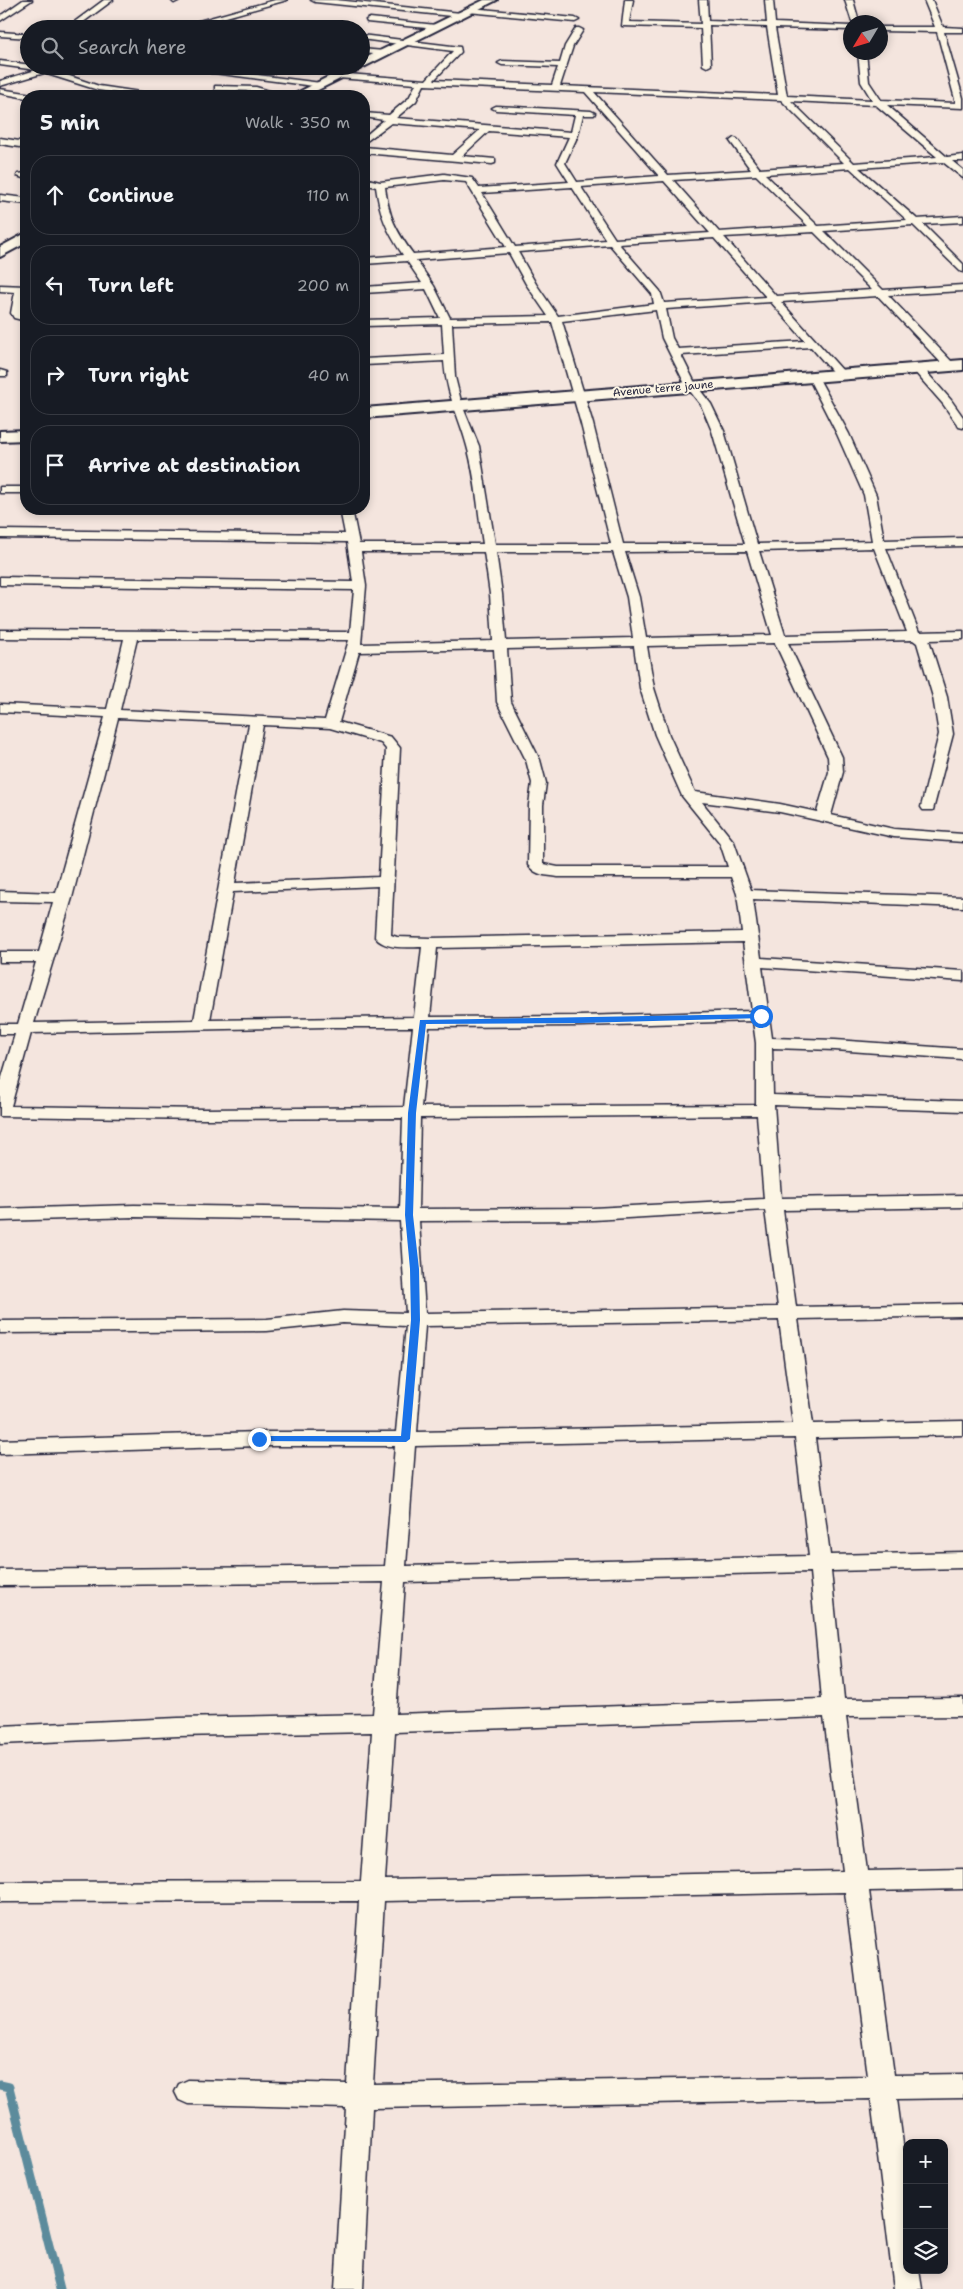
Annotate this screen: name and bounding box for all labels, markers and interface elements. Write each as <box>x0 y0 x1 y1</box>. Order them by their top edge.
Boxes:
north arrow <box>843 15 888 60</box>
search box <box>20 20 370 75</box>
icon: search <box>38 34 66 62</box>
text: Search here <box>78 35 187 60</box>
text: 5 min <box>40 109 100 137</box>
text: Walk · 350 m <box>245 112 350 133</box>
icon: ahead <box>41 181 69 209</box>
text: Continue <box>88 183 174 208</box>
text: 110 m <box>306 185 349 206</box>
icon: left <box>41 271 69 299</box>
text: Turn left <box>88 273 174 298</box>
text: 200 m <box>297 275 349 296</box>
icon: right <box>41 361 69 389</box>
text: Turn right <box>88 363 189 388</box>
text: 40 m <box>307 365 349 386</box>
street label: Avenue terre jaune <box>612 377 714 400</box>
icon: arrive <box>41 451 69 479</box>
text: Arrive at destination <box>88 453 300 478</box>
route start <box>750 1005 773 1028</box>
route end <box>248 1428 271 1451</box>
map controls <box>903 2139 948 2274</box>
button: + <box>903 2139 948 2184</box>
button: − <box>903 2184 948 2229</box>
button: layers <box>903 2229 948 2274</box>

